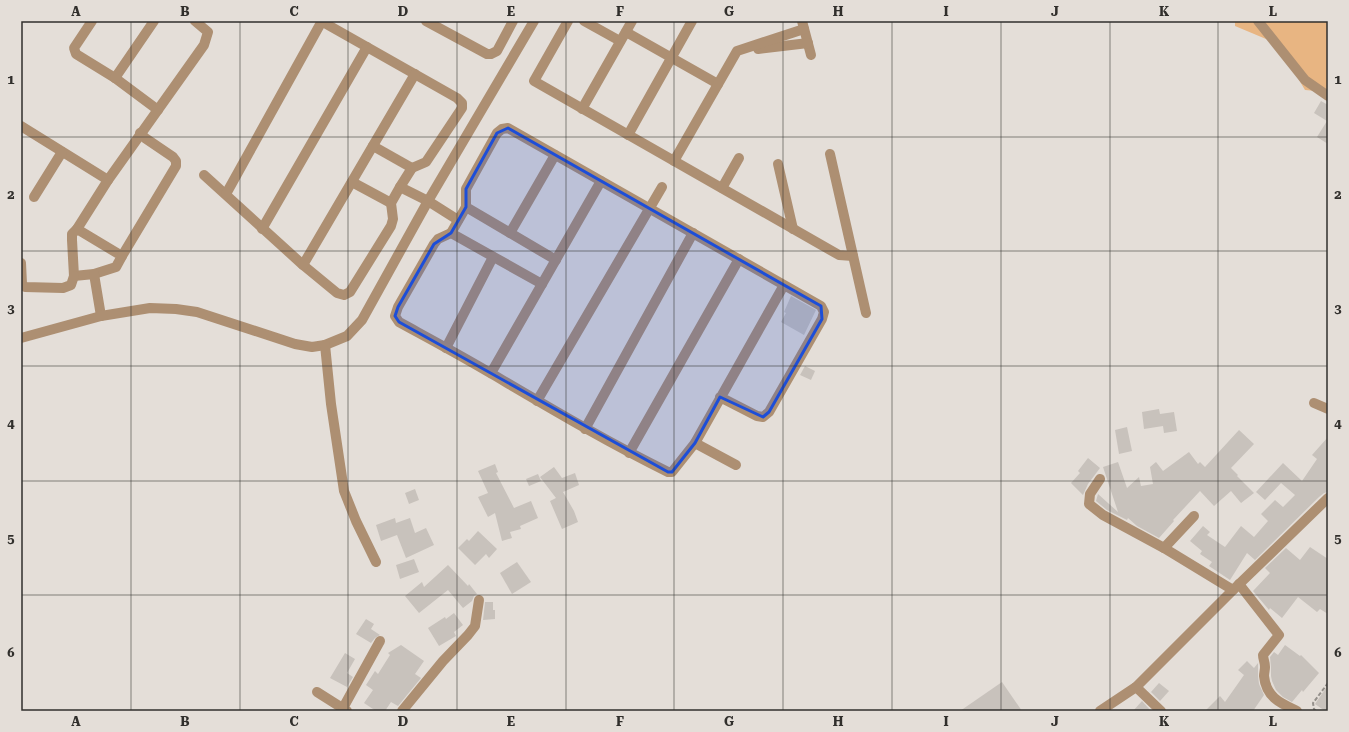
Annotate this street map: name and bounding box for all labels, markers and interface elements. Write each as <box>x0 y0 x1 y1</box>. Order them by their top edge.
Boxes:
text: A <box>71 4 81 19</box>
text: B <box>180 4 190 19</box>
text: C <box>289 4 299 19</box>
text: D <box>398 4 408 19</box>
text: E <box>507 4 515 19</box>
text: F <box>616 4 624 19</box>
text: G <box>724 4 734 19</box>
text: H <box>833 4 844 19</box>
text: I <box>943 4 949 19</box>
text: J <box>1051 4 1059 19</box>
text: K <box>1159 4 1170 19</box>
text: L <box>1269 4 1277 19</box>
text: 1 <box>7 72 15 87</box>
text: 1 <box>1334 72 1342 87</box>
text: 2 <box>7 187 15 202</box>
text: 2 <box>1334 187 1342 202</box>
text: 3 <box>7 301 15 316</box>
text: 3 <box>1334 301 1342 316</box>
text: 4 <box>7 416 15 431</box>
text: 4 <box>1334 416 1342 431</box>
text: 5 <box>7 531 15 546</box>
text: 5 <box>1334 531 1342 546</box>
text: 6 <box>7 645 15 660</box>
text: 6 <box>1334 645 1342 660</box>
text: A <box>71 714 81 729</box>
text: B <box>180 714 190 729</box>
text: C <box>289 714 299 729</box>
text: D <box>398 714 408 729</box>
text: E <box>507 714 515 729</box>
text: F <box>616 714 624 729</box>
text: G <box>724 714 734 729</box>
text: H <box>833 714 844 729</box>
text: I <box>943 714 949 729</box>
text: J <box>1051 714 1059 729</box>
text: K <box>1159 714 1170 729</box>
text: L <box>1269 714 1277 729</box>

